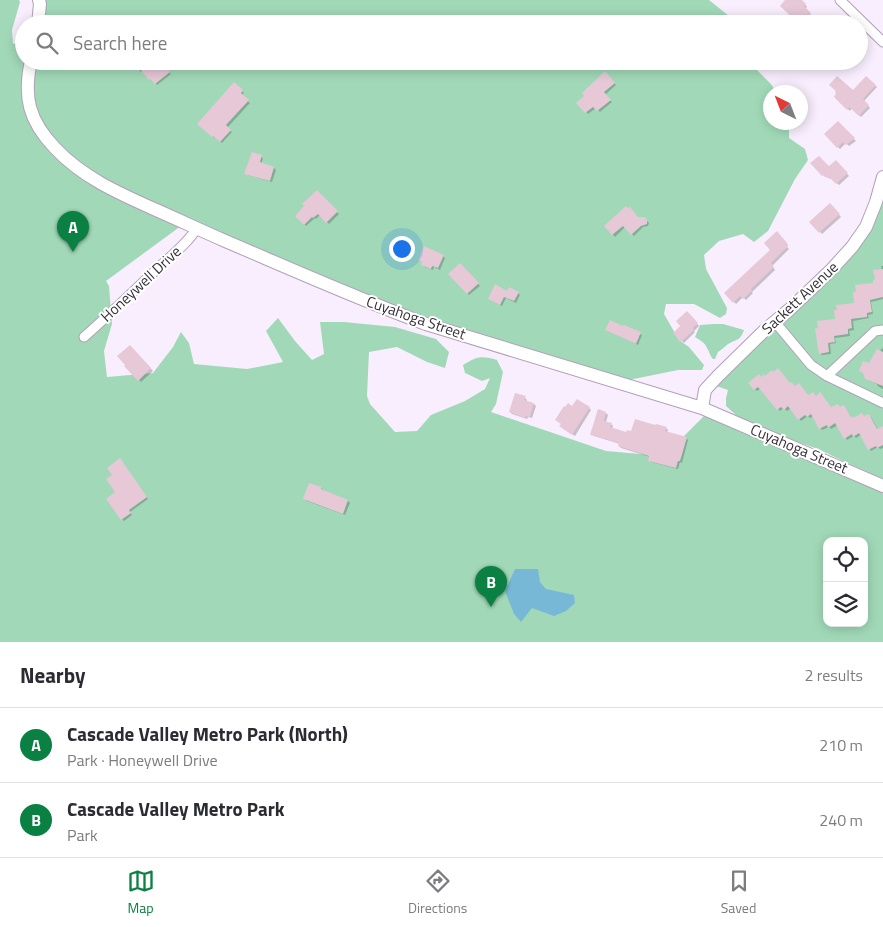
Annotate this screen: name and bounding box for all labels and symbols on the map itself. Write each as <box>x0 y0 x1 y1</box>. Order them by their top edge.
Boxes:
north arrow <box>763 85 808 130</box>
pin: A <box>57 211 89 252</box>
your location <box>389 236 415 262</box>
street label: Honeywell Drive <box>95 240 186 327</box>
street label: Sackett Avenue <box>756 256 843 339</box>
street label: Cuyahoga Street <box>363 290 470 346</box>
street label: Cuyahoga Street <box>747 418 852 480</box>
pin: B <box>475 566 507 607</box>

